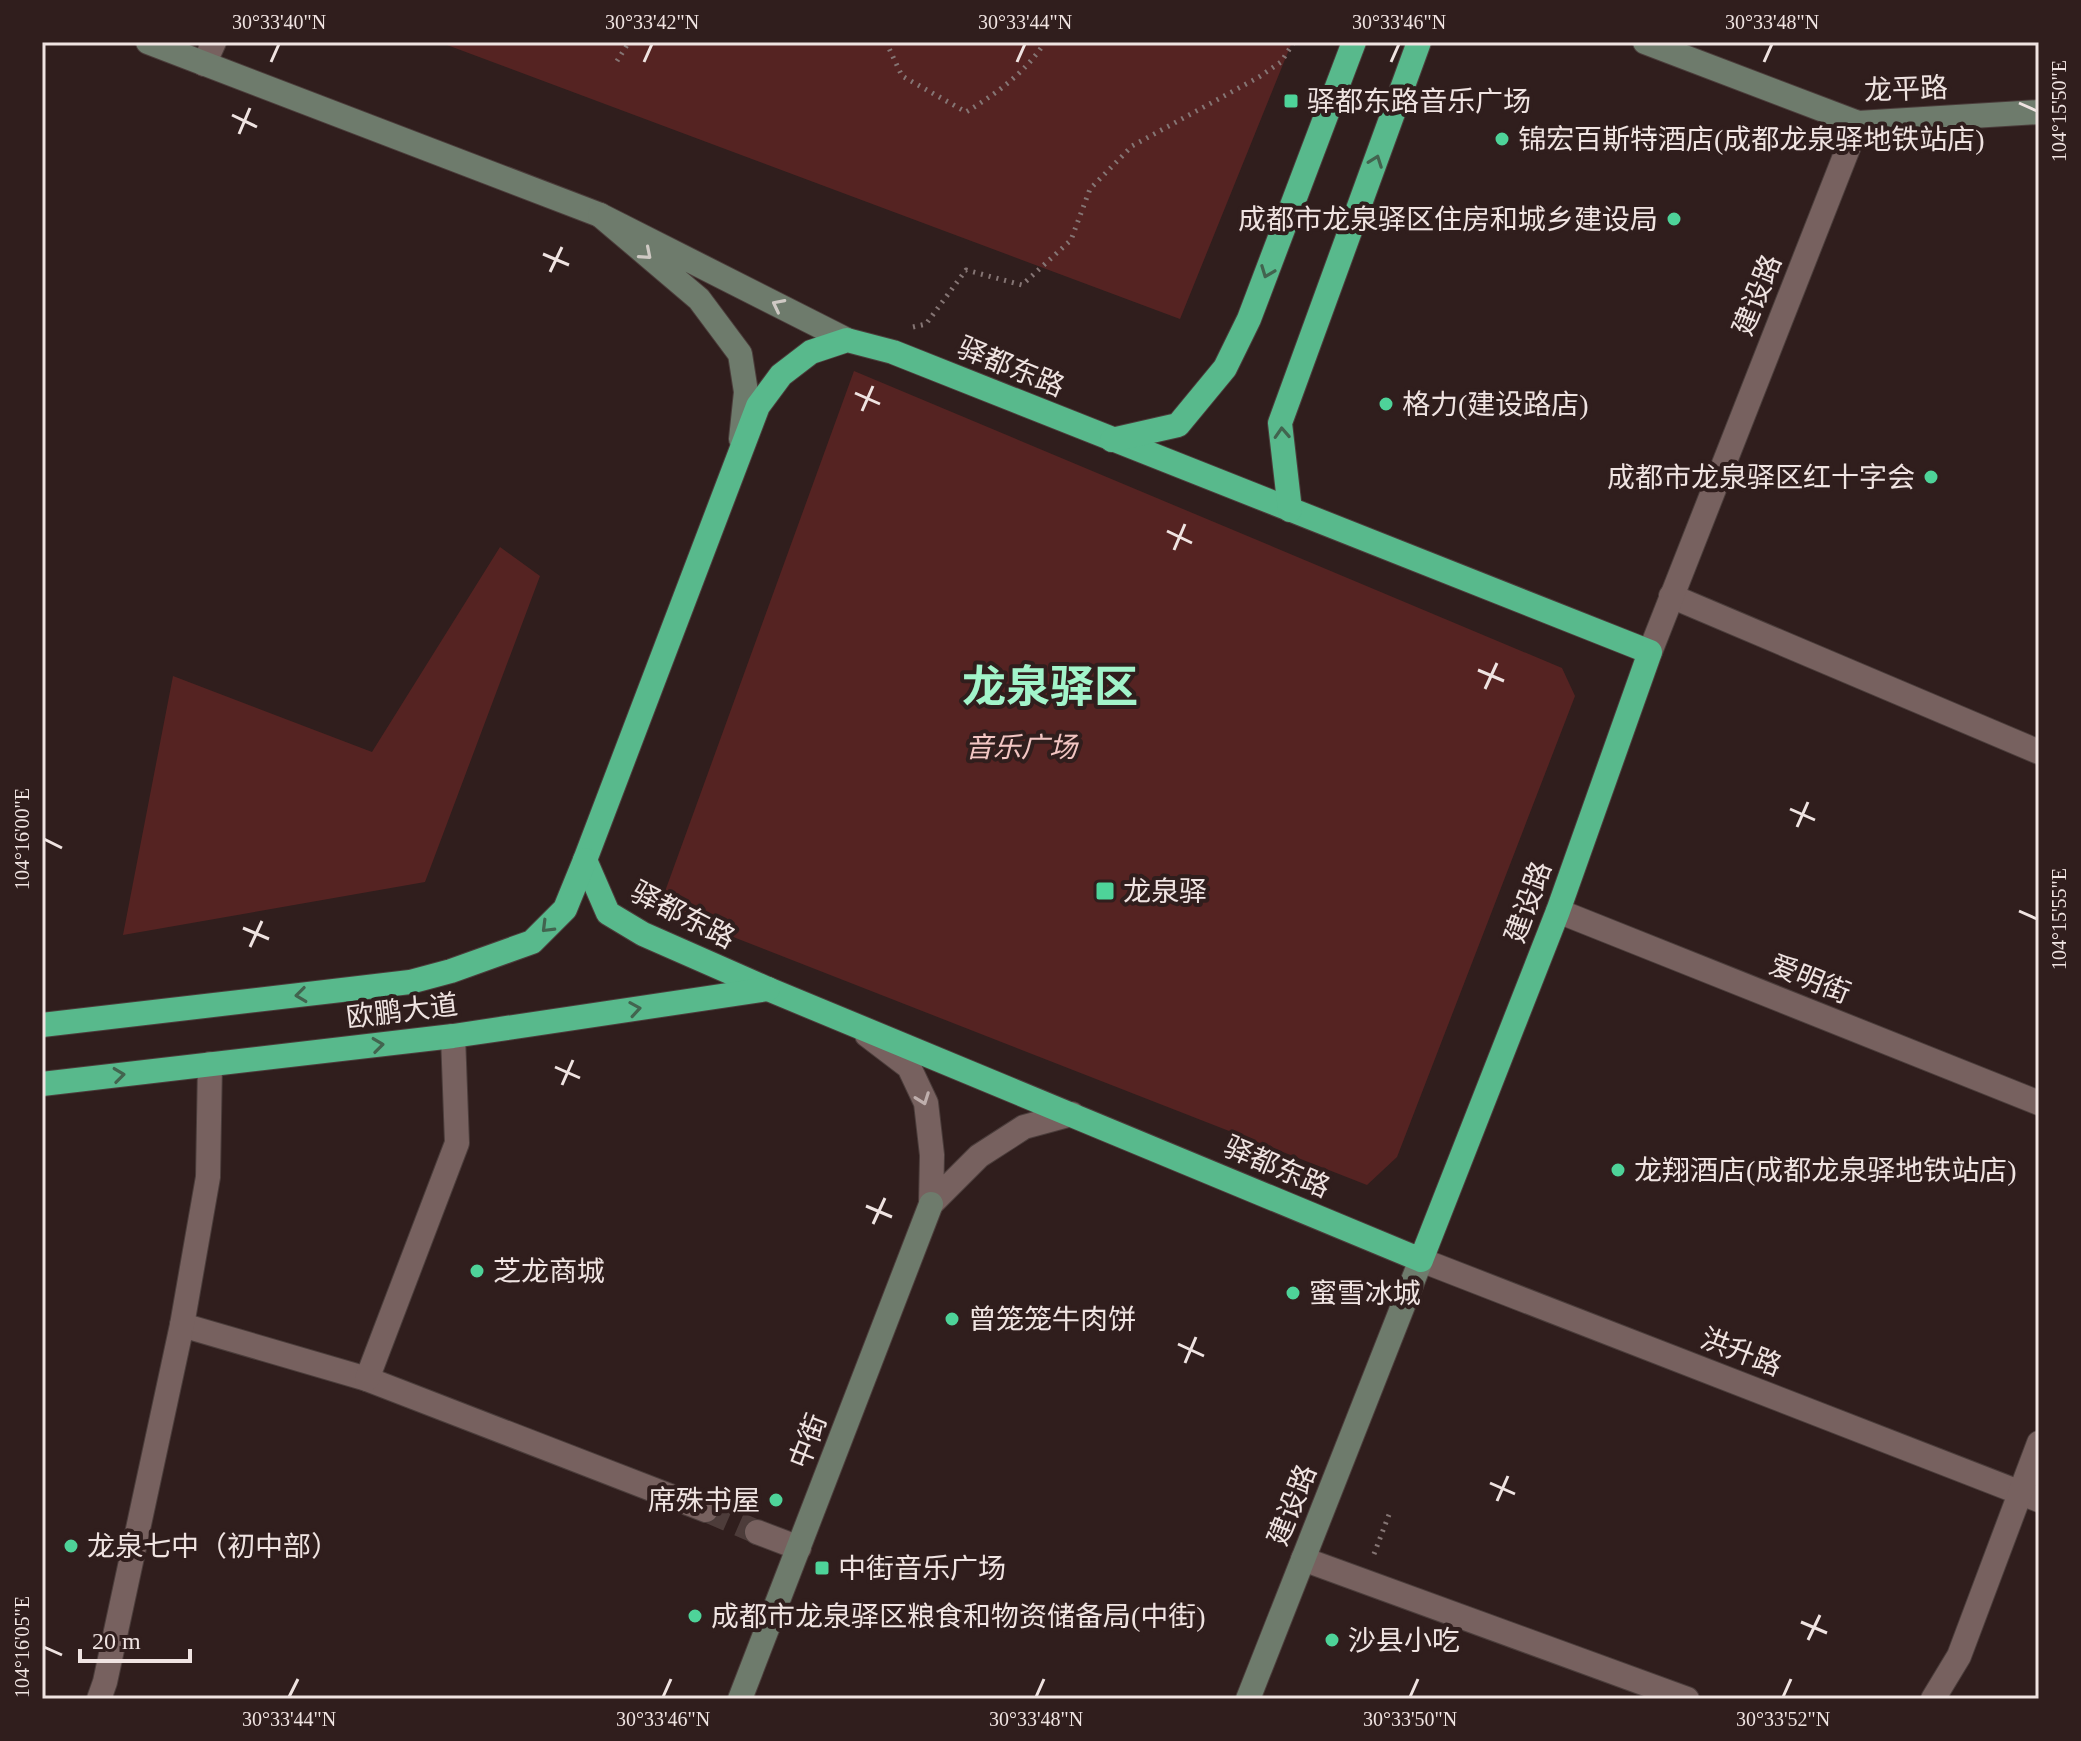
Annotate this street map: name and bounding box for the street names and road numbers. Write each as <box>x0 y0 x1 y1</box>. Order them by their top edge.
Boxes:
street label: 龙平路 <box>1863 72 1949 106</box>
street label: 建设路 <box>1727 250 1787 340</box>
street label: 驿都东路 <box>953 332 1069 402</box>
street label: 建设路 <box>1499 857 1557 947</box>
street label: 驿都东路 <box>626 876 740 954</box>
street label: 爱明街 <box>1765 949 1855 1009</box>
street label: 欧鹏大道 <box>345 989 459 1033</box>
street label: 驿都东路 <box>1219 1131 1335 1203</box>
street label: 洪升路 <box>1696 1322 1786 1382</box>
street label: 中街 <box>783 1409 833 1473</box>
street label: 建设路 <box>1262 1460 1322 1550</box>

